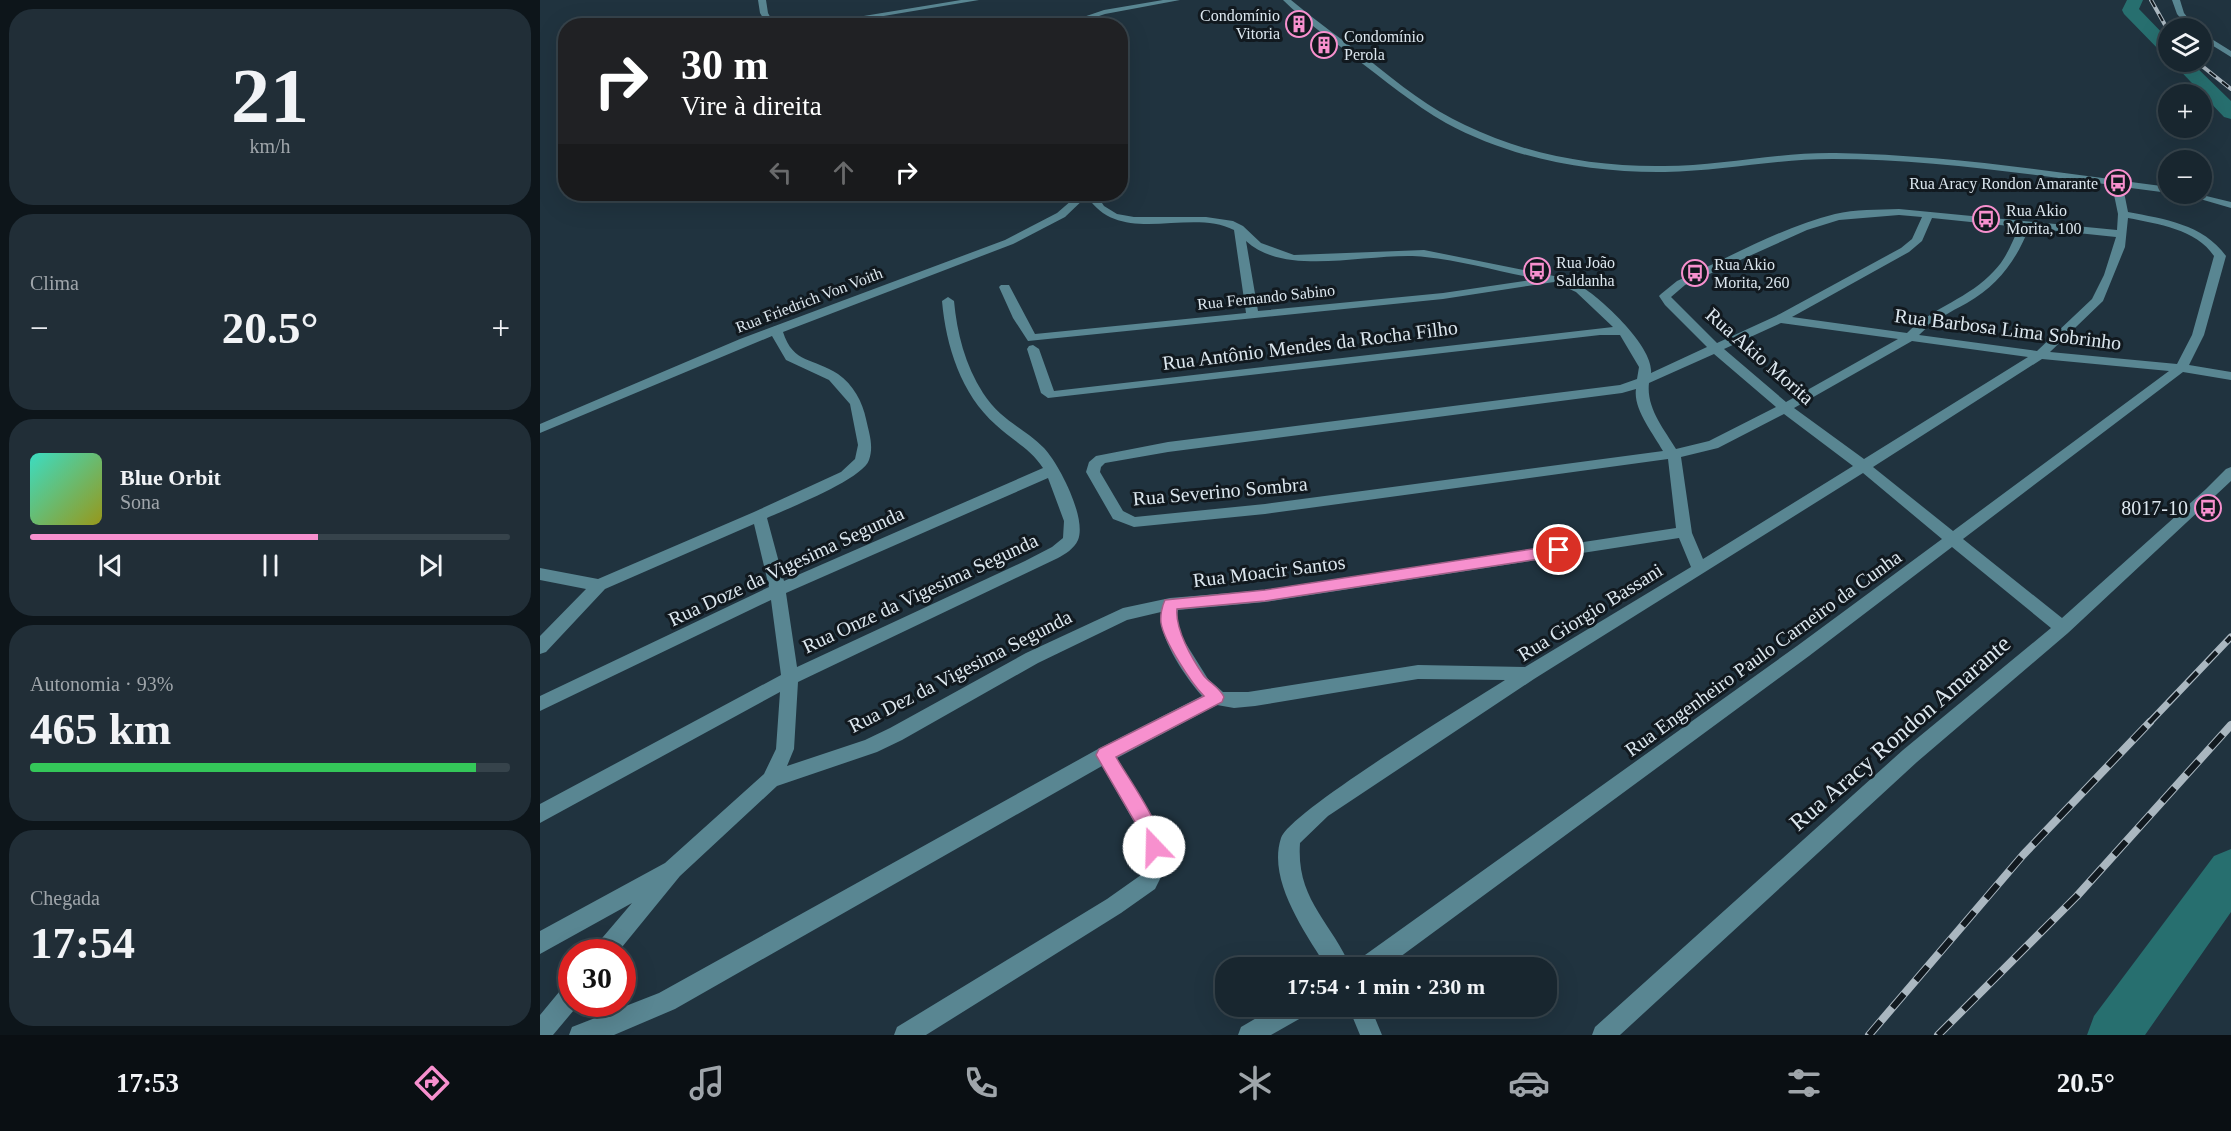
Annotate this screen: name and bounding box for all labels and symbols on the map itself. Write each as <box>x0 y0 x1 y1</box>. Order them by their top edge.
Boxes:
place label: Condomínio Vitoria <box>1200 7 1280 42</box>
building icon: Condomínio Vitoria <box>1284 9 1314 39</box>
place label: Condomínio Perola <box>1344 28 1424 63</box>
building icon: Condomínio Perola <box>1309 30 1339 60</box>
bus stop icon: Rua Aracy Rondon Amarante <box>2103 168 2133 198</box>
place label: Rua Aracy Rondon Amarante <box>1909 175 2098 193</box>
place label: Rua Akio Morita, 100 <box>2006 202 2082 237</box>
bus stop icon: Rua Akio Morita, 100 <box>1971 204 2001 234</box>
place label: Rua João Saldanha <box>1556 254 1615 289</box>
bus stop icon: Rua João Saldanha <box>1522 256 1552 286</box>
place label: Rua Akio Morita, 260 <box>1714 256 1790 291</box>
bus stop icon: Rua Akio Morita, 260 <box>1680 258 1710 288</box>
street label: Rua Friedrich Von Voith <box>733 264 885 336</box>
street label: Rua Fernando Sabino <box>1196 281 1336 313</box>
street label: Rua Akio Morita <box>1702 303 1818 409</box>
street label: Rua Barbosa Lima Sobrinho <box>1893 304 2123 354</box>
street label: Rua Antônio Mendes da Rocha Filho <box>1161 316 1459 374</box>
street label: Rua Severino Sombra <box>1132 472 1309 510</box>
bus stop icon: 8017-10 <box>2193 493 2223 523</box>
place label: 8017-10 <box>2121 497 2188 519</box>
street label: Rua Doze da Vigesima Segunda <box>665 502 908 631</box>
pin <box>1533 524 1584 575</box>
street label: Rua Onze da Vigesima Segunda <box>799 529 1042 658</box>
street label: Rua Engenheiro Paulo Carneiro da Cunha <box>1621 545 1906 761</box>
street label: Rua Moacir Santos <box>1192 551 1347 591</box>
street label: Rua Giorgio Bassani <box>1514 558 1667 666</box>
street label: Rua Dez da Vigesima Segunda <box>845 605 1076 738</box>
street label: Rua Aracy Rondon Amarante <box>1785 630 2015 836</box>
position arrow <box>1122 815 1186 879</box>
speed limit sign: 30 <box>558 939 636 1017</box>

